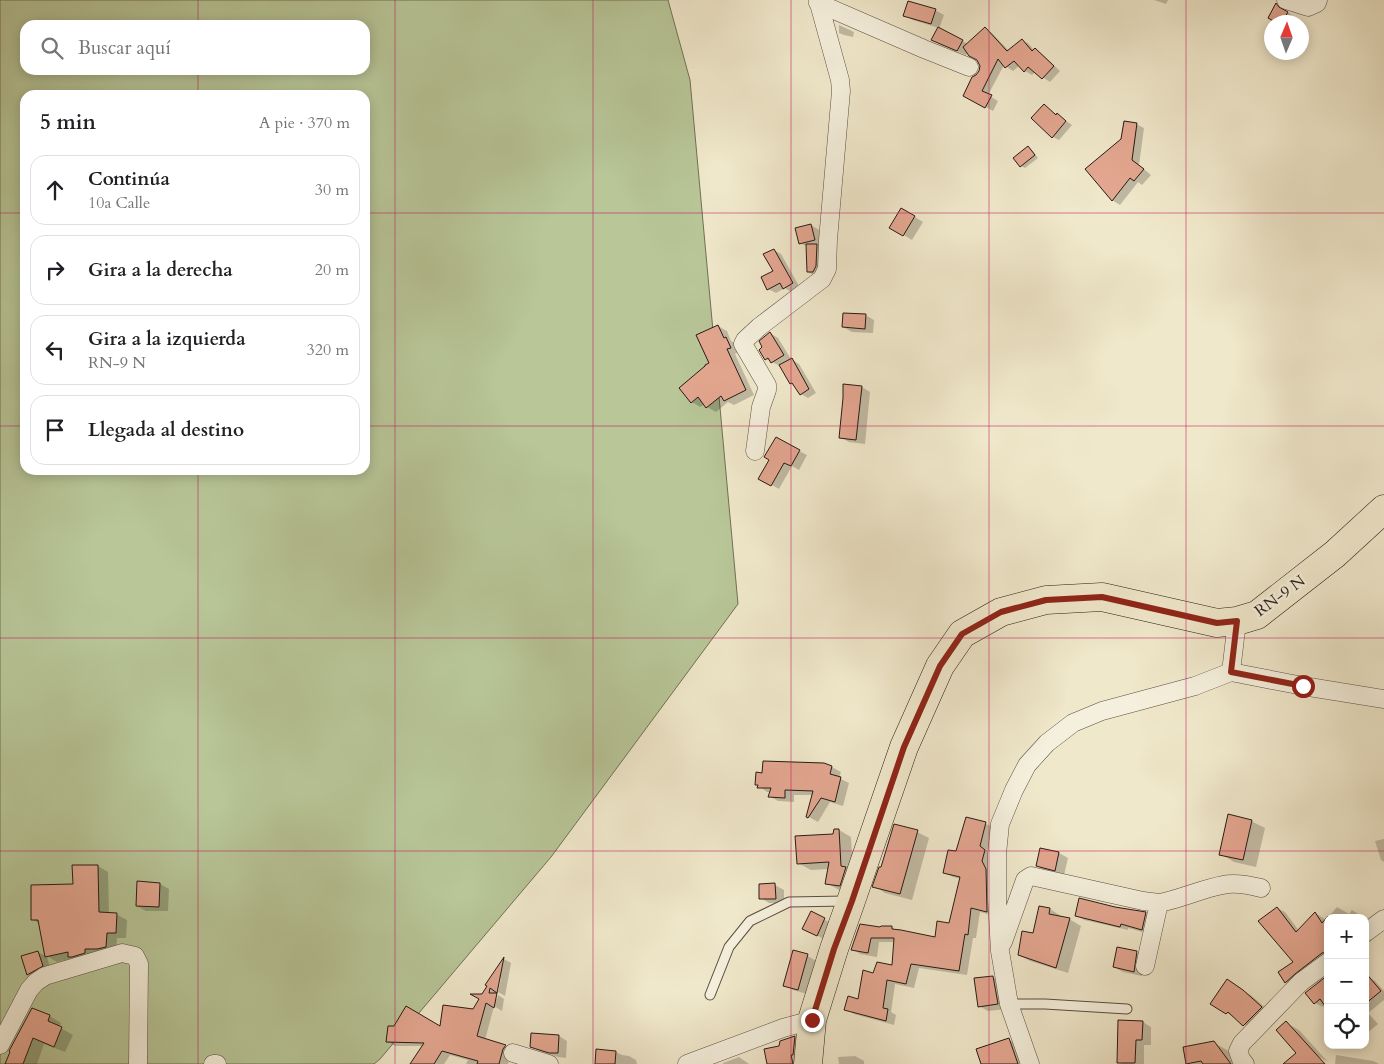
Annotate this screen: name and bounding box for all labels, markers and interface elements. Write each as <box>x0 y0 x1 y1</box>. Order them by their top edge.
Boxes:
north arrow <box>1264 15 1309 60</box>
search box <box>20 20 370 75</box>
icon: search <box>38 34 66 62</box>
text: Buscar aquí <box>78 35 171 61</box>
text: 5 min <box>40 108 96 137</box>
text: A pie · 370 m <box>259 112 350 134</box>
text: Continúa <box>88 166 170 192</box>
icon: ahead <box>41 176 69 204</box>
text: 30 m <box>315 179 349 201</box>
text: 10a Calle <box>88 192 150 214</box>
icon: right <box>41 256 69 284</box>
text: Gira a la derecha <box>88 257 233 283</box>
text: 20 m <box>315 259 349 281</box>
text: Gira a la izquierda <box>88 326 246 352</box>
icon: left <box>41 336 69 364</box>
text: 320 m <box>307 339 349 361</box>
text: RN-9 N <box>88 352 146 374</box>
icon: arrive <box>41 416 69 444</box>
text: Llegada al destino <box>88 417 244 443</box>
street label: RN-9 N <box>1250 570 1310 622</box>
route start <box>1292 675 1315 698</box>
map controls <box>1324 914 1369 1049</box>
button: + <box>1324 914 1369 959</box>
button: − <box>1324 959 1369 1004</box>
button: locate <box>1324 1004 1369 1049</box>
route end <box>801 1009 824 1032</box>

